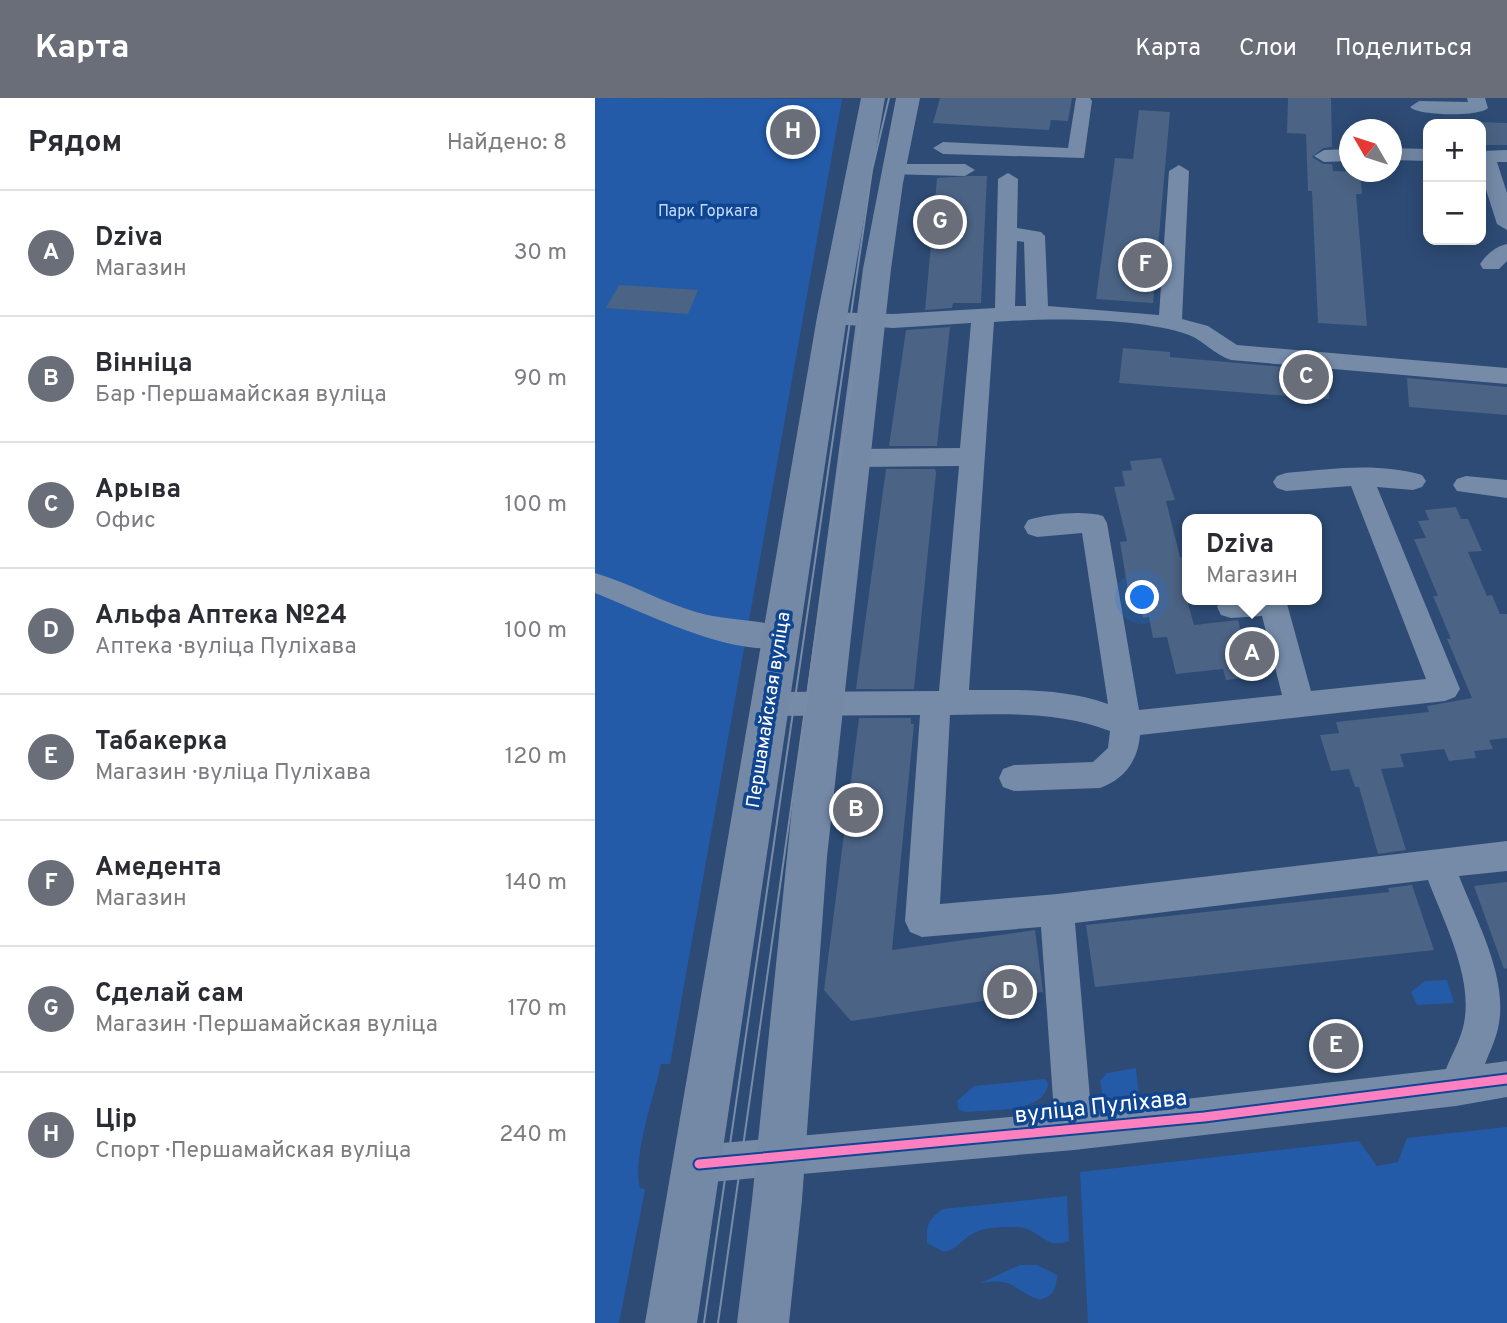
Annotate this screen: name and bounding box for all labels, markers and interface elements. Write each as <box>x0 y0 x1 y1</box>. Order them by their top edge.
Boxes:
text: Карта <box>35 28 129 70</box>
text: Карта <box>1135 34 1201 64</box>
text: Слои <box>1239 34 1297 64</box>
text: Поделиться <box>1335 34 1472 64</box>
pin: H <box>770 106 816 158</box>
north arrow <box>1339 119 1402 182</box>
map controls <box>1423 119 1486 245</box>
button: + <box>1423 119 1486 182</box>
text: Рядом <box>28 125 122 162</box>
text: Найдено: 8 <box>447 129 567 158</box>
button: − <box>1423 182 1486 245</box>
pin: G <box>917 196 963 248</box>
park label: Парк Горкага <box>658 202 758 222</box>
text: Dziva <box>95 222 163 255</box>
text: A <box>43 239 59 268</box>
text: 30 m <box>514 239 567 268</box>
pin: F <box>1122 239 1168 291</box>
text: Магазин <box>95 255 187 284</box>
text: Вінніца <box>95 348 193 381</box>
pin: C <box>1283 351 1329 403</box>
text: B <box>43 365 59 394</box>
text: 90 m <box>514 365 567 394</box>
text: Бар · Першамайская вуліца <box>95 381 387 410</box>
text: Арыва <box>95 474 181 507</box>
text: C <box>44 491 58 520</box>
text: 100 m <box>504 491 567 520</box>
text: Офис <box>95 507 156 536</box>
popup <box>1182 514 1322 605</box>
text: Dziva <box>1206 529 1274 562</box>
text: Магазин <box>1206 562 1298 591</box>
your location <box>1125 580 1159 614</box>
text: Альфа Аптека №24 <box>95 600 347 633</box>
street label: Першамайская вуліца <box>742 610 796 810</box>
text: D <box>43 617 59 646</box>
text: 100 m <box>504 617 567 646</box>
pin: A <box>1229 628 1275 680</box>
text: Аптека · вуліца Пуліхава <box>95 633 357 662</box>
text: Табакерка <box>95 726 227 759</box>
text: E <box>44 743 58 772</box>
text: 120 m <box>505 743 567 772</box>
text: Магазин · вуліца Пуліхава <box>95 759 371 788</box>
pin: B <box>833 784 879 836</box>
text: Амедента <box>95 852 222 885</box>
text: F <box>44 869 58 898</box>
text: 140 m <box>505 869 567 898</box>
text: Магазин <box>95 885 187 914</box>
pin: D <box>987 966 1033 1018</box>
text: Сделай сам <box>95 978 244 1011</box>
text: G <box>43 995 59 1024</box>
text: 170 m <box>508 995 567 1024</box>
text: Магазин · Першамайская вуліца <box>95 1011 438 1040</box>
pin: E <box>1313 1020 1359 1072</box>
street label: вуліца Пуліхава <box>1013 1085 1189 1131</box>
text: Цір <box>95 1104 137 1137</box>
text: H <box>43 1121 59 1150</box>
text: 240 m <box>499 1121 567 1150</box>
text: Спорт · Першамайская вуліца <box>95 1137 411 1166</box>

